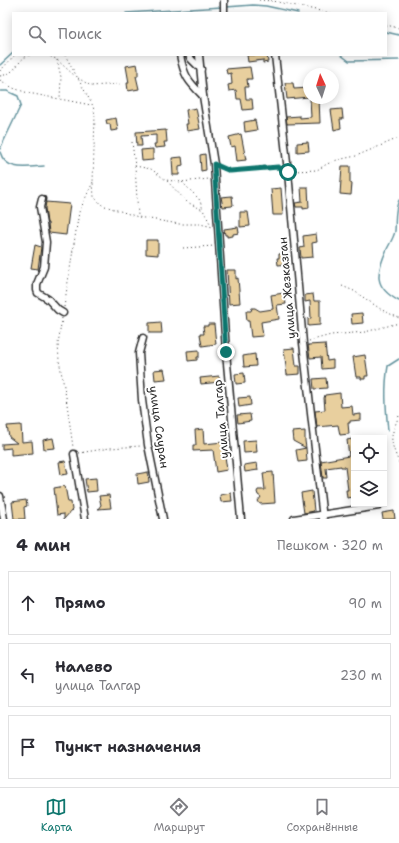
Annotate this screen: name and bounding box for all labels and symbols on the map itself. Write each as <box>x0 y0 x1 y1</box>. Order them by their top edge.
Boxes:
north arrow <box>303 68 339 104</box>
route start <box>279 163 297 181</box>
street label: улица Жезказган <box>275 236 299 340</box>
route end <box>217 343 235 361</box>
street label: улица Талгар <box>210 379 232 459</box>
street label: улица Сауран <box>145 385 173 469</box>

